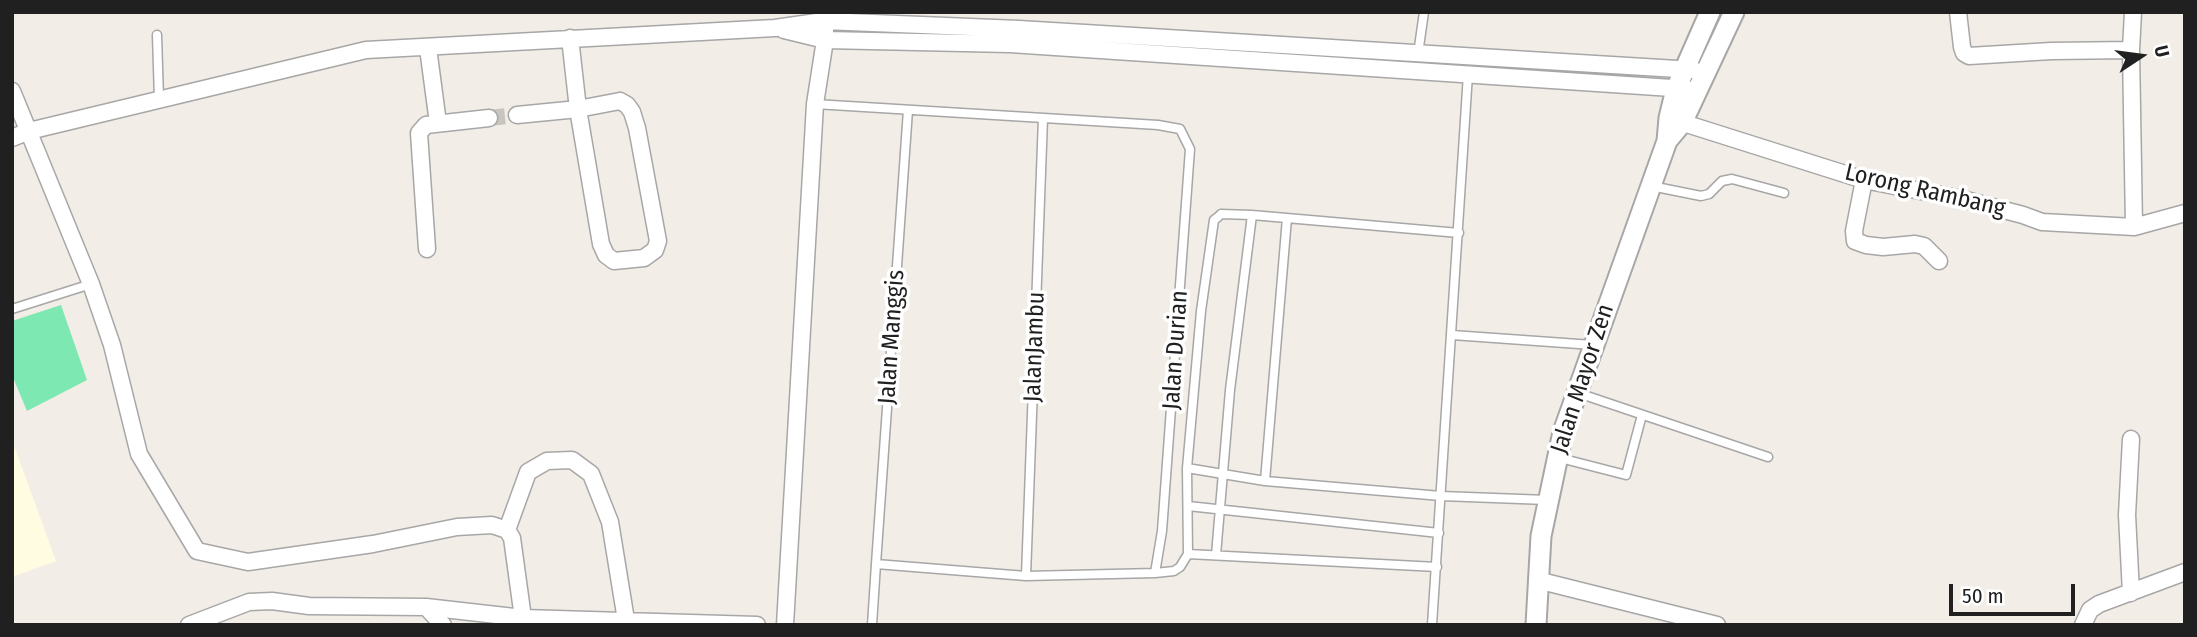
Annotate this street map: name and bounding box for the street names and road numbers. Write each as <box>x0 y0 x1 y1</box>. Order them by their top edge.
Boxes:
street label: Lorong Rambang <box>1842 159 2008 223</box>
street label: Jalan Manggis <box>873 269 911 405</box>
street label: Jalan Durian <box>1157 289 1195 411</box>
street label: JalanJambu <box>1019 291 1051 403</box>
street label: Jalan Mayor Zen <box>1545 301 1621 457</box>

